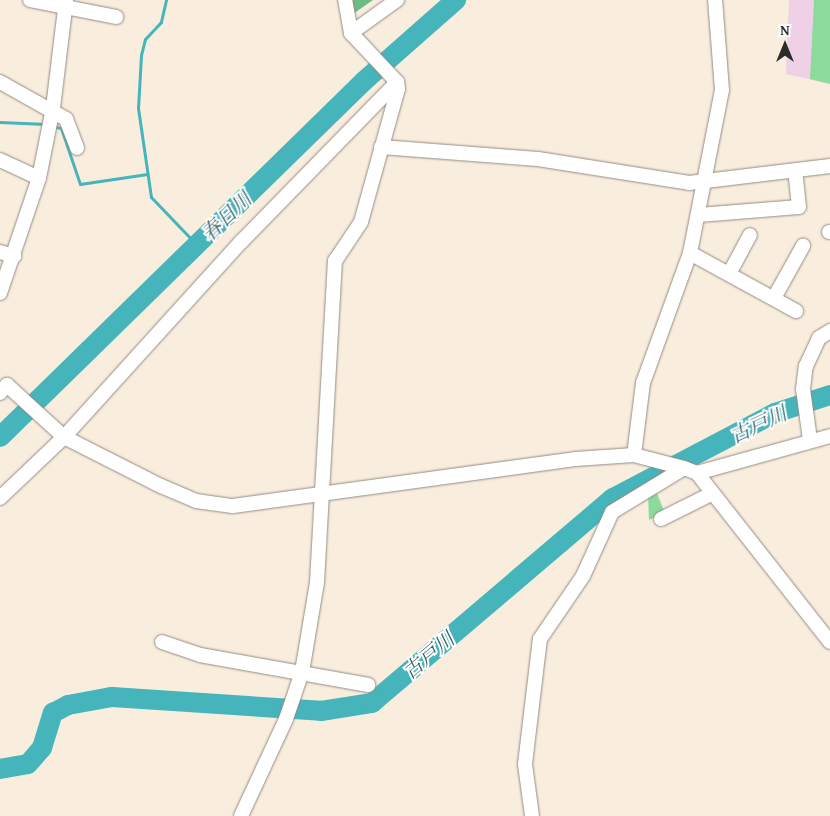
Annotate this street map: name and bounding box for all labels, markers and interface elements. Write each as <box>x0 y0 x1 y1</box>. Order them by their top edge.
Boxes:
north arrow <box>760 20 810 70</box>
text: N <box>780 20 790 40</box>
water label: 春日川 <box>196 187 256 245</box>
water label: 古戸川 <box>726 400 790 448</box>
water label: 古戸川 <box>397 627 459 683</box>

